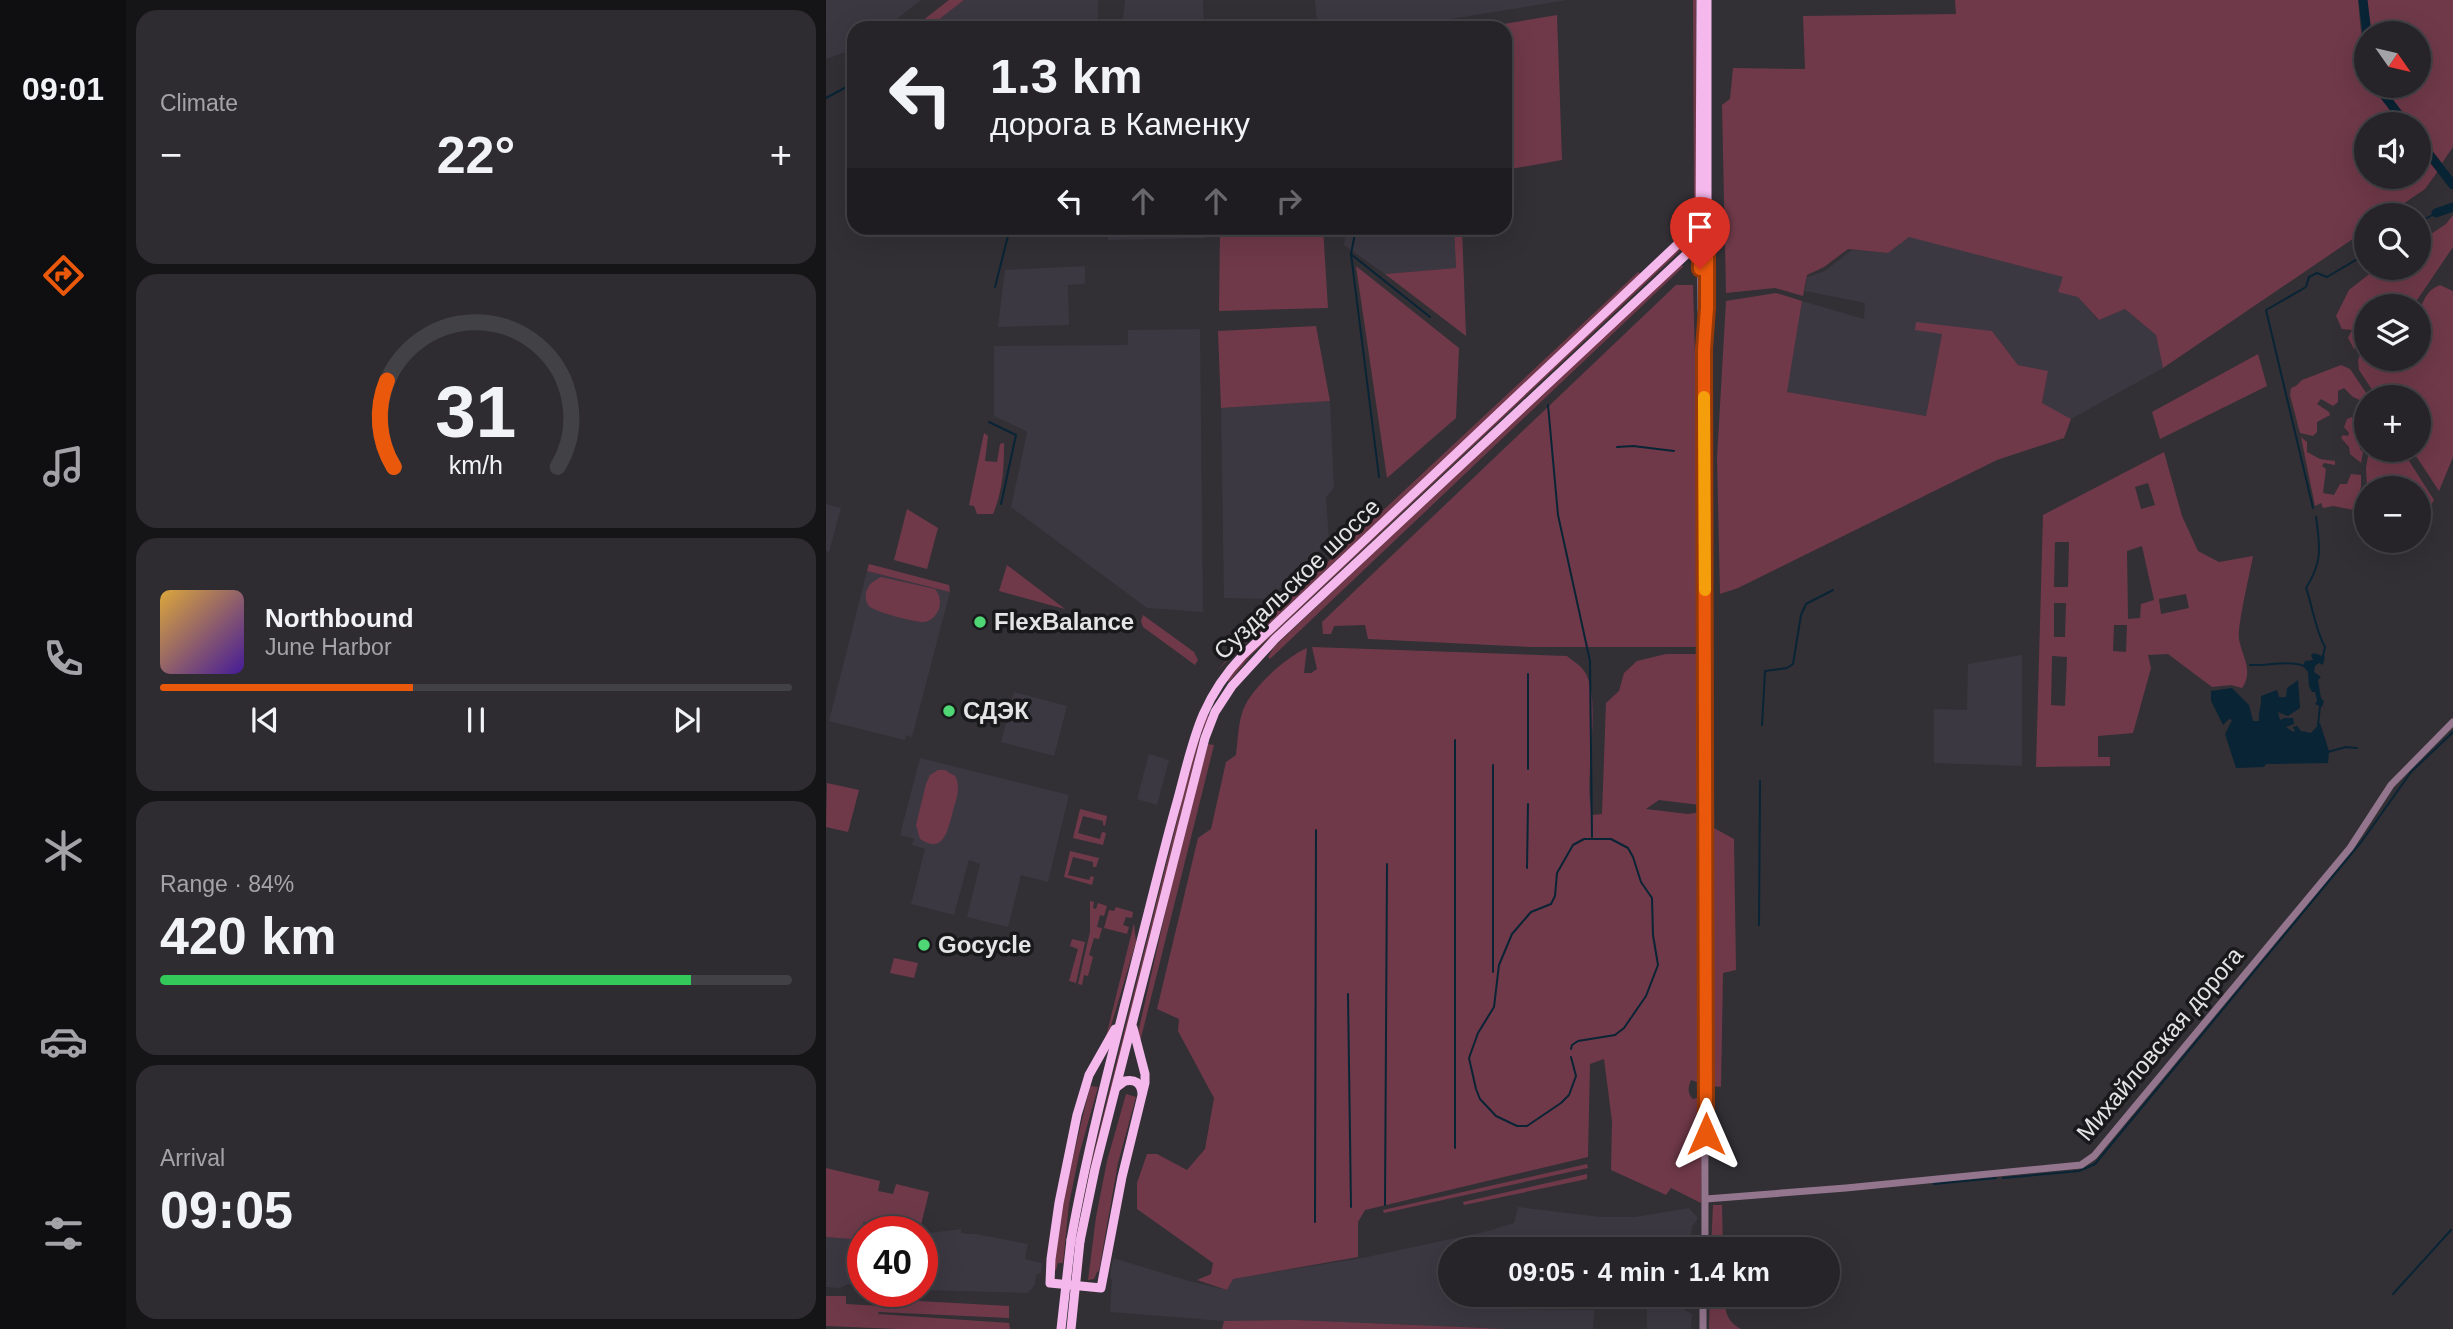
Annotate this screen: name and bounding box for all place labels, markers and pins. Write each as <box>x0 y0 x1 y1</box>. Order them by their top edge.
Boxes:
pin <box>1670 197 1730 269</box>
place label: FlexBalance <box>994 608 1134 635</box>
marker: FlexBalance <box>972 614 988 630</box>
place label: СДЭК <box>963 697 1029 724</box>
marker: СДЭК <box>941 703 957 719</box>
place label: Gocycle <box>938 931 1031 958</box>
marker: Gocycle <box>916 937 932 953</box>

